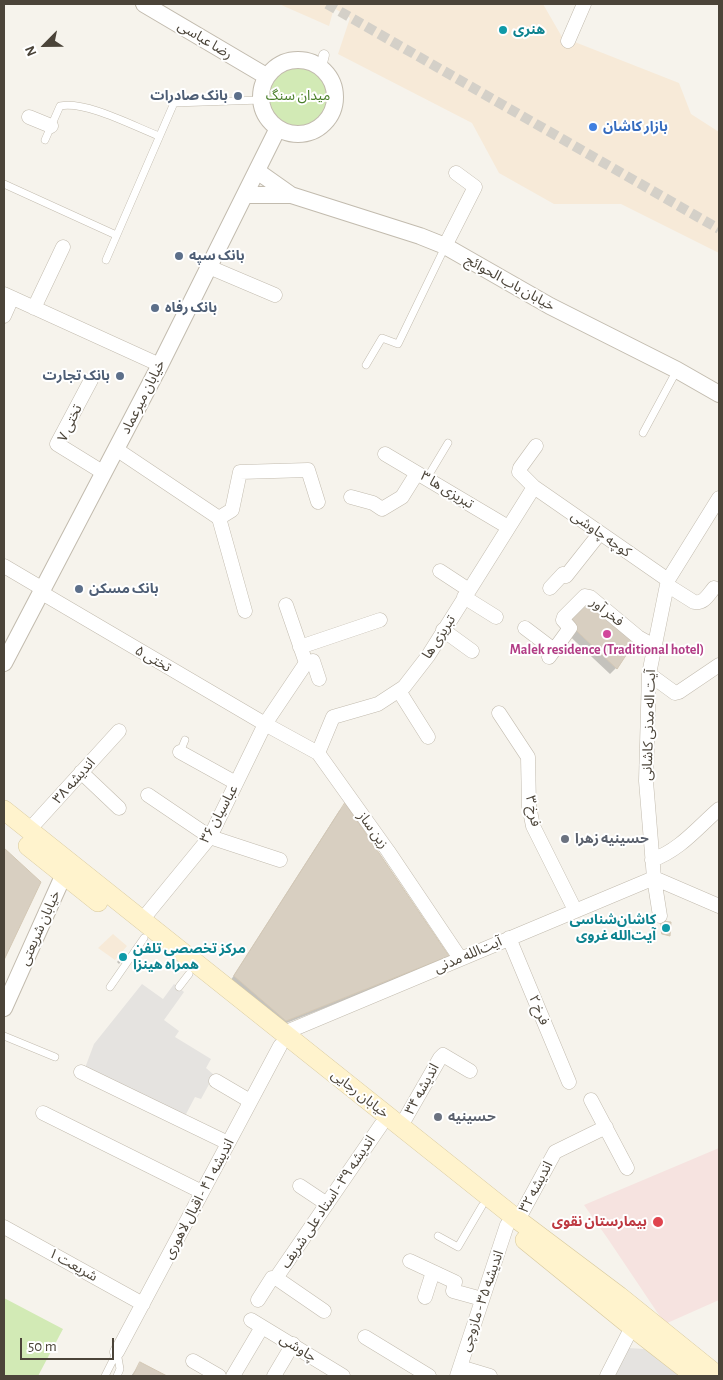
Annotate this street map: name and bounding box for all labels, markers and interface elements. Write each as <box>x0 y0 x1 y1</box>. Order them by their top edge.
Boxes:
street label: رضا عباسی <box>175 17 235 63</box>
north arrow <box>20 20 70 70</box>
place label: هنری <box>513 22 545 38</box>
marker: هنری <box>497 24 509 36</box>
text: N <box>23 44 40 58</box>
place label: بانک صادرات <box>150 88 228 104</box>
park label: میدان سنگ <box>266 88 330 104</box>
marker: بانک صادرات <box>232 90 244 102</box>
place label: بازار کاشان <box>603 119 668 135</box>
marker: بازار کاشان <box>587 121 599 133</box>
place label: بانک سپه <box>189 248 245 264</box>
marker: بانک سپه <box>173 250 185 262</box>
street label: خیابان باب الحوائج <box>462 251 558 315</box>
place label: بانک رفاه <box>165 300 217 316</box>
marker: بانک رفاه <box>149 302 161 314</box>
street label: خیابان میرعماد <box>117 357 169 437</box>
place label: بانک تجارت <box>43 368 110 384</box>
marker: بانک تجارت <box>114 370 126 382</box>
street label: تختی ۷ <box>54 402 86 444</box>
street label: تبریزی ها ۳ <box>417 468 477 512</box>
street label: کوچه چاوشی <box>568 507 634 561</box>
place label: بانک مسکن <box>89 581 159 597</box>
marker: بانک مسکن <box>73 583 85 595</box>
street label: فخر آور <box>587 594 627 630</box>
street label: تبریزی ها <box>419 612 459 662</box>
marker: Malek residence (Traditional hotel) <box>601 628 613 640</box>
street label: تختی ۵ <box>132 642 174 676</box>
place label: Malek residence (Traditional hotel) <box>510 642 704 658</box>
street label: آیت اله مدنی کاشانی <box>639 669 659 781</box>
street label: اندیشه ۳۸ <box>49 755 99 807</box>
street label: عباسیان ۳۶ <box>196 782 242 846</box>
street label: فرخ ۳ <box>522 794 544 828</box>
street label: زین ساز <box>354 808 392 852</box>
place label: حسینیه زهرا <box>575 831 649 847</box>
marker: حسینیه زهرا <box>559 833 571 845</box>
street label: خیابان شریعتی <box>16 888 64 968</box>
place label: کاشان‌شناسی آیت‌الله غروی <box>569 912 656 944</box>
marker: کاشان‌شناسی آیت‌الله غروی <box>660 922 672 934</box>
street label: آیت‌الله مدنی <box>432 933 504 977</box>
place label: مرکز تخصصی تلفن همراه هینزا <box>133 941 246 974</box>
marker: مرکز تخصصی تلفن همراه هینزا <box>117 951 129 963</box>
street label: فرخ ۲ <box>525 992 553 1028</box>
street label: اندیشه ۳۴ <box>401 1061 443 1117</box>
street label: خیابان رجایی <box>328 1066 392 1122</box>
place label: حسینیه <box>448 1109 496 1125</box>
marker: حسینیه <box>432 1111 444 1123</box>
street label: اندیشه ۳۹ - استاد علی شریف <box>277 1132 379 1272</box>
street label: اندیشه ۴۱ - اقبال لاهوری <box>160 1136 238 1262</box>
street label: اندیشه ۳۲ <box>515 1158 557 1216</box>
place label: بیمارستان نقوی <box>552 1214 647 1230</box>
marker: بیمارستان نقوی <box>651 1215 665 1229</box>
street label: شریعت ۱ <box>46 1245 100 1285</box>
street label: اندیشه ۳۵ - مازوچی <box>457 1248 507 1354</box>
scale bar <box>22 1328 116 1360</box>
street label: چاوشی <box>277 1330 319 1366</box>
text: 50 m <box>28 1339 57 1354</box>

